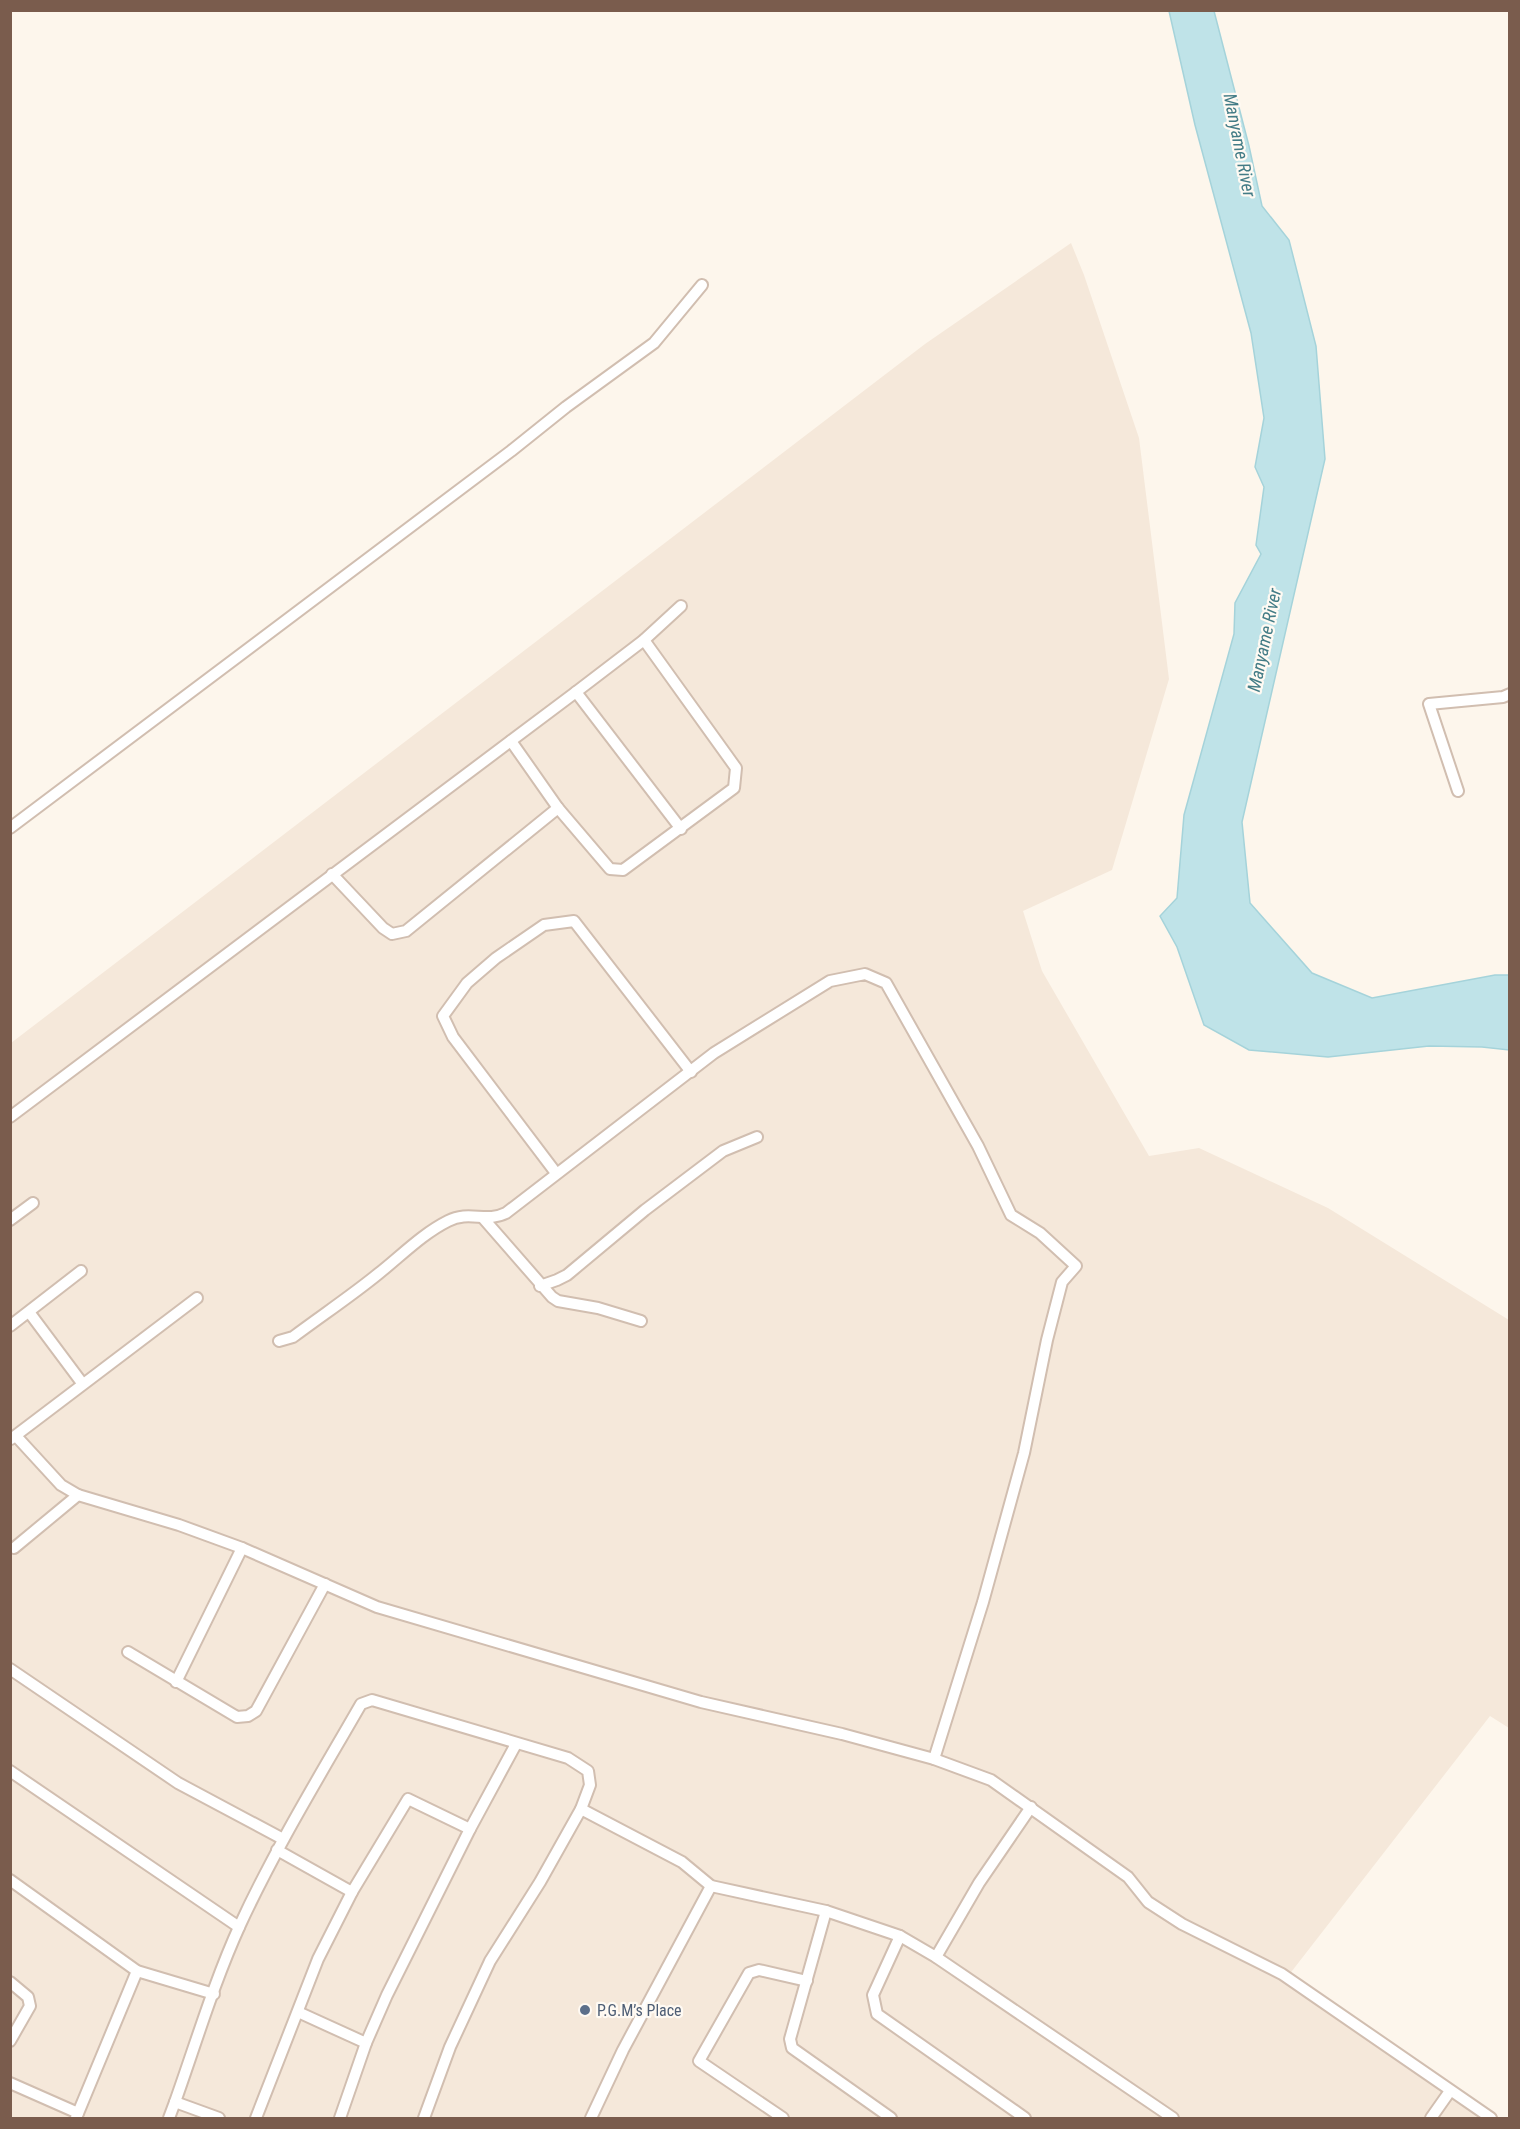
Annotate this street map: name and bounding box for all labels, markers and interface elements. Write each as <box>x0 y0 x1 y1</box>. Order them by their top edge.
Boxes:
water label: Manyame River <box>1220 91 1260 199</box>
water label: Manyame River <box>1243 586 1285 694</box>
place label: P.G.M’s Place <box>597 2001 682 2020</box>
marker: P.G.M’s Place <box>578 2003 592 2017</box>

